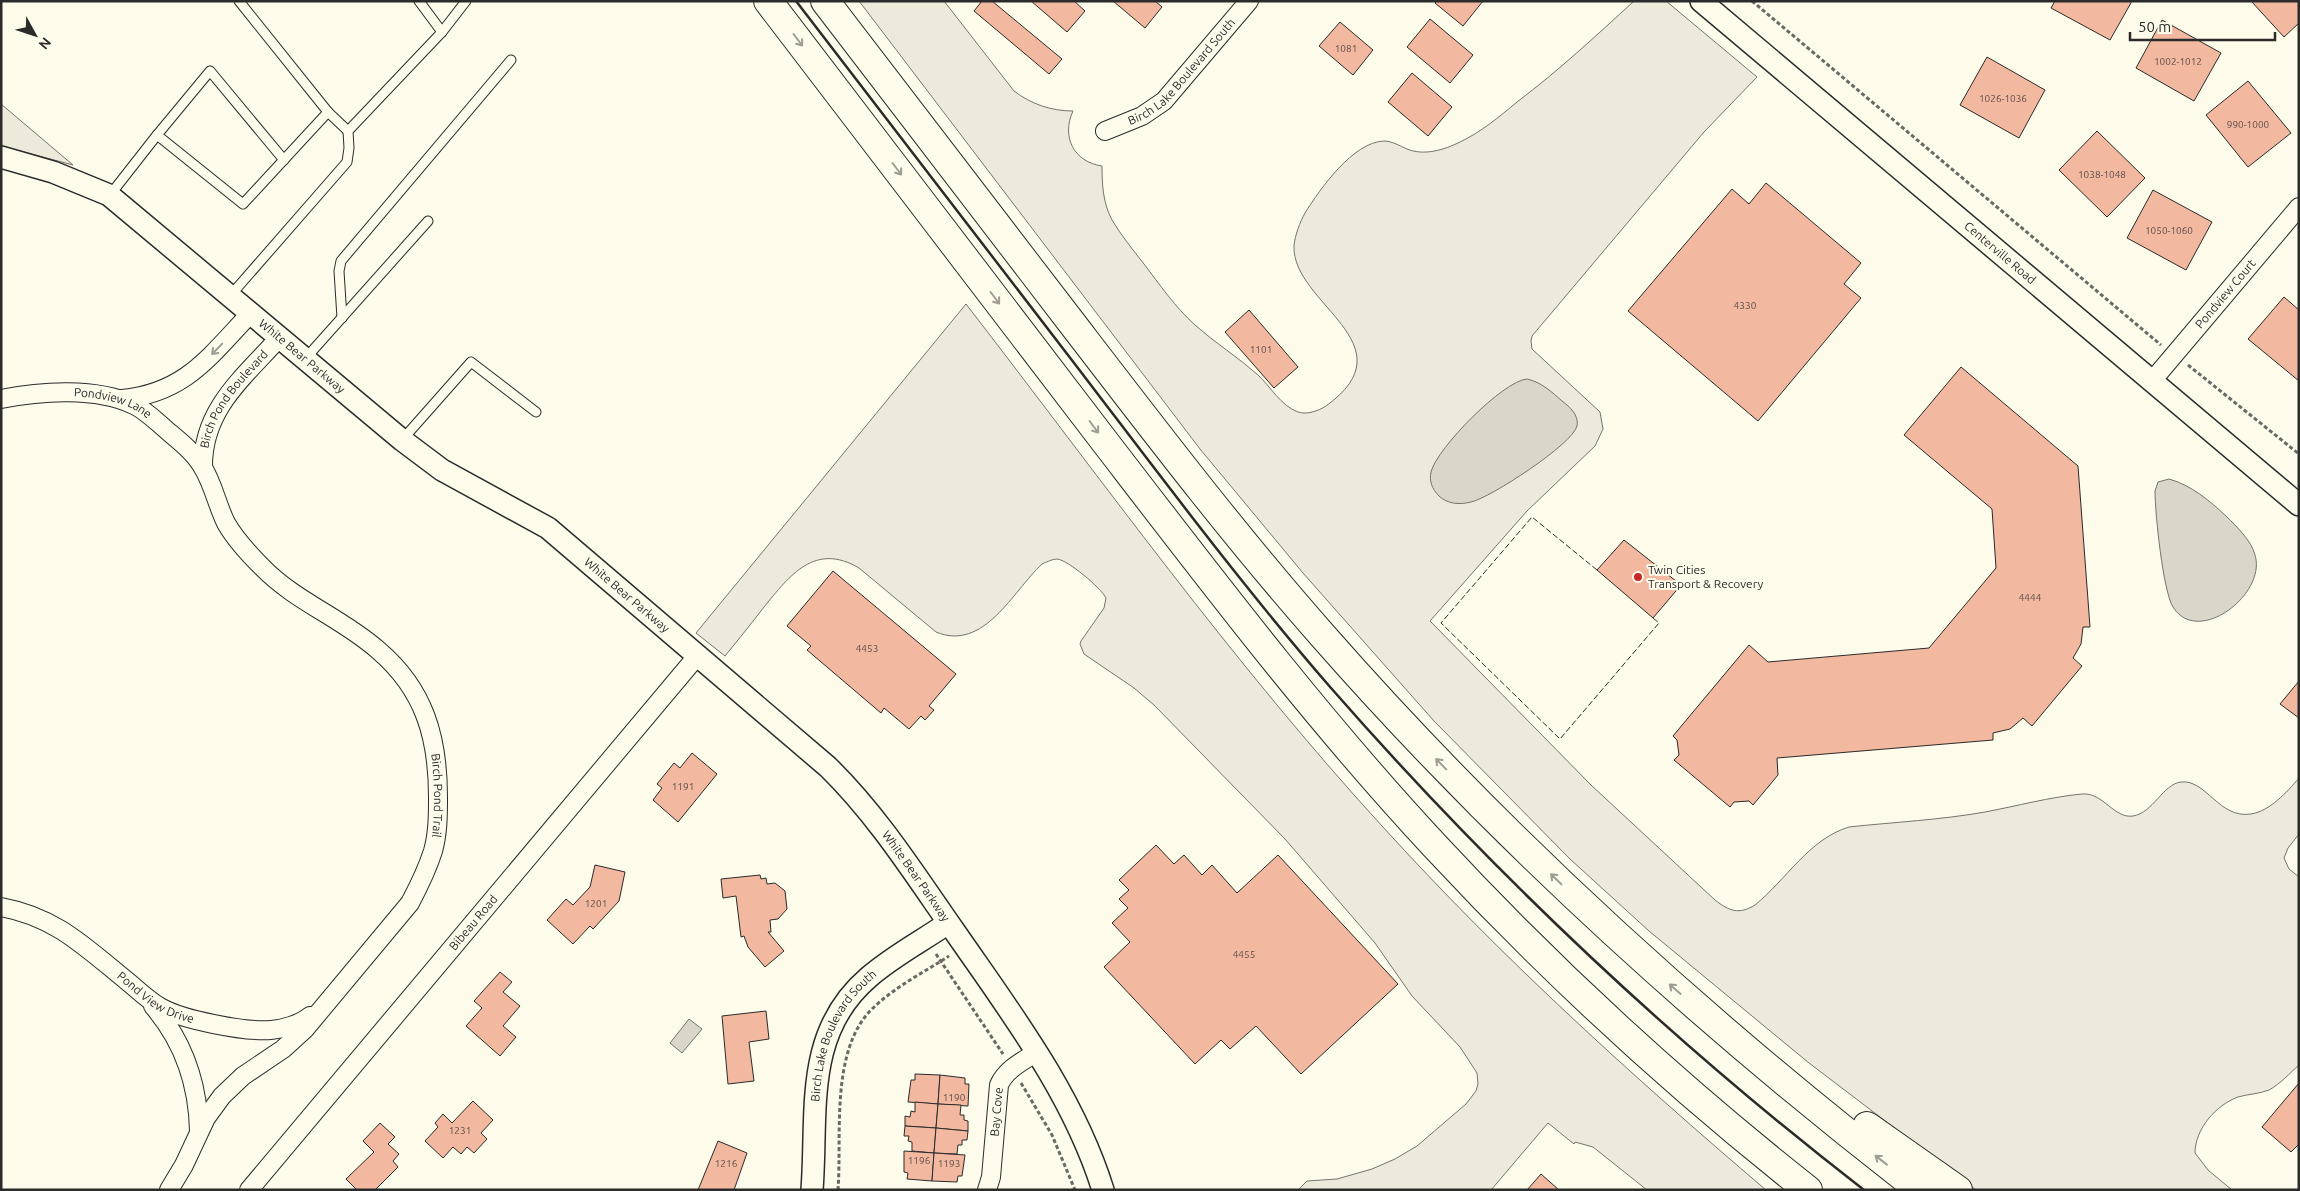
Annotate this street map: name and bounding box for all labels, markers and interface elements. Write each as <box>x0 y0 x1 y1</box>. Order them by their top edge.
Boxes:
north arrow <box>10 10 60 60</box>
scale bar <box>2130 10 2275 42</box>
street label: Birch Lake Boulevard South <box>1126 16 1237 127</box>
text: 50 m <box>2138 18 2171 35</box>
one-way arrow <box>792 33 803 46</box>
text: N <box>35 34 54 53</box>
house number: 1081 <box>1335 43 1357 54</box>
house number: 1002-1012 <box>2154 56 2202 67</box>
house number: 1026-1036 <box>1979 93 2027 104</box>
house number: 990-1000 <box>2227 119 2270 130</box>
one-way arrow <box>891 162 902 175</box>
house number: 1038-1048 <box>2078 169 2126 180</box>
street label: Centerville Road <box>1962 219 2039 286</box>
house number: 1050-1060 <box>2145 225 2193 236</box>
street label: Pondview Court <box>2192 256 2258 331</box>
one-way arrow <box>990 291 1001 304</box>
house number: 4330 <box>1734 300 1757 311</box>
street label: White Bear Parkway <box>257 316 348 396</box>
one-way arrow <box>211 343 223 355</box>
house number: 1101 <box>1250 344 1272 355</box>
street label: Birch Pond Boulevard <box>197 347 270 449</box>
street label: Pondview Lane <box>74 385 154 420</box>
one-way arrow <box>1089 420 1099 434</box>
street label: White Bear Parkway <box>582 555 672 635</box>
place label: Twin Cities Transport & Recovery <box>1648 563 1764 590</box>
marker: Twin Cities Transport & Recovery <box>1632 571 1644 583</box>
house number: 4444 <box>2019 592 2042 603</box>
house number: 4453 <box>856 643 878 654</box>
street label: Birch Pond Trail <box>429 753 445 838</box>
one-way arrow <box>1435 758 1447 770</box>
house number: 1191 <box>672 781 694 792</box>
street label: White Bear Parkway <box>880 828 953 924</box>
one-way arrow <box>1549 873 1562 885</box>
street label: Bibeau Road <box>446 892 500 952</box>
house number: 1201 <box>585 898 607 909</box>
house number: 4455 <box>1233 949 1255 960</box>
street label: Birch Lake Boulevard South <box>808 967 878 1102</box>
street label: Pond View Drive <box>115 969 196 1025</box>
one-way arrow <box>1669 983 1682 995</box>
street label: Bay Cove <box>988 1087 1005 1137</box>
house number: 1190 <box>943 1092 966 1103</box>
house number: 1231 <box>449 1125 471 1136</box>
one-way arrow <box>1875 1154 1888 1165</box>
house number: 1196 <box>908 1155 931 1166</box>
house number: 1216 <box>715 1158 738 1169</box>
house number: 1193 <box>938 1158 960 1169</box>

